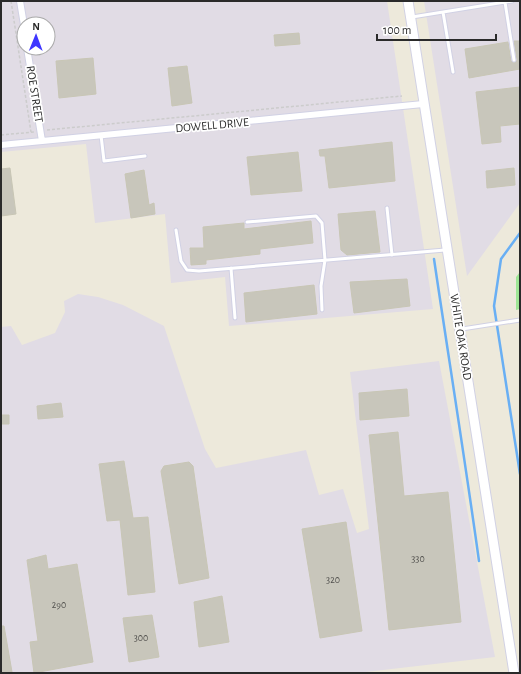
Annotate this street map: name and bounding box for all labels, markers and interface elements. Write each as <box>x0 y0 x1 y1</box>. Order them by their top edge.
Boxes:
north arrow <box>16 16 56 56</box>
scale bar <box>377 16 496 42</box>
text: N <box>32 21 40 32</box>
text: 100 m <box>383 24 411 36</box>
street label: ROE STREET <box>25 65 45 123</box>
street label: DOWELL DRIVE <box>175 116 249 134</box>
street label: WHITE OAK ROAD <box>448 293 474 381</box>
house number: 330 <box>411 554 425 564</box>
house number: 320 <box>326 575 340 585</box>
house number: 290 <box>52 600 66 610</box>
house number: 300 <box>134 633 148 643</box>

